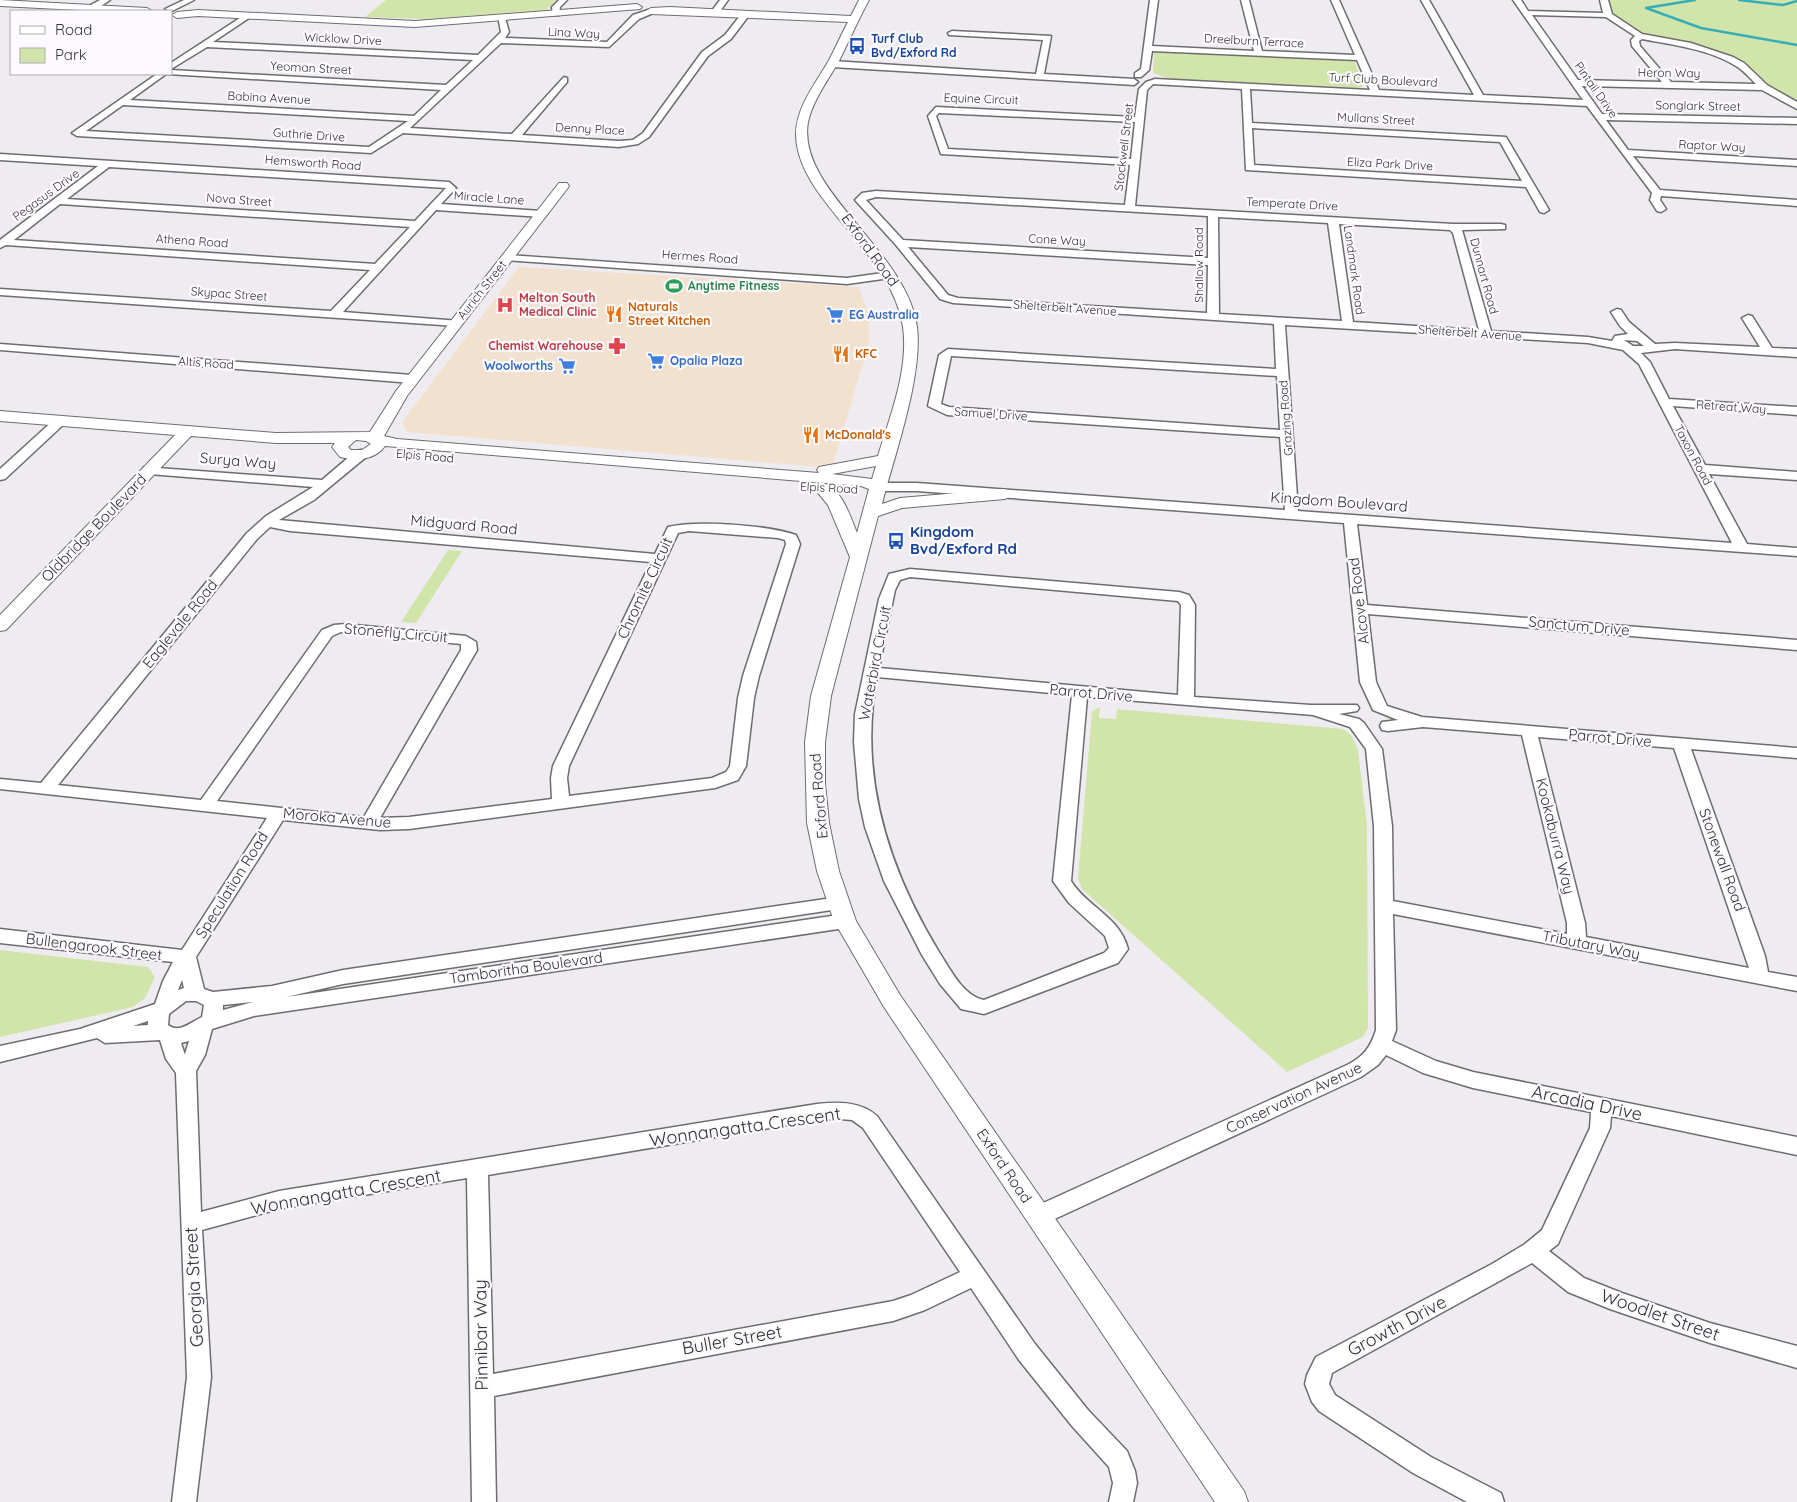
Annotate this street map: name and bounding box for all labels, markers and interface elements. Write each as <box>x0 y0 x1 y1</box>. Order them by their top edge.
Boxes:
legend <box>10 10 172 75</box>
text: Road <box>55 20 92 39</box>
street label: Lina Way <box>548 24 600 41</box>
street label: Wicklow Drive <box>304 29 382 48</box>
street label: Dreelburn Terrace <box>1204 30 1305 51</box>
place label: Turf Club Bvd/Exford Rd <box>871 31 957 60</box>
bus stop icon: Turf Club Bvd/Exford Rd <box>847 36 867 56</box>
text: Park <box>55 45 87 64</box>
street label: Yeoman Street <box>270 58 352 77</box>
street label: Pintail Drive <box>1571 59 1621 121</box>
street label: Heron Way <box>1637 64 1701 81</box>
street label: Turf Club Boulevard <box>1328 69 1438 90</box>
street label: Babina Avenue <box>227 88 311 107</box>
street label: Equine Circuit <box>943 90 1019 107</box>
street label: Songlark Street <box>1655 97 1741 114</box>
street label: Stockwell Street <box>1111 102 1136 192</box>
street label: Mullans Street <box>1337 109 1415 128</box>
street label: Denny Place <box>555 119 625 138</box>
street label: Guthrie Drive <box>273 125 346 145</box>
street label: Raptor Way <box>1678 136 1746 155</box>
street label: Hemsworth Road <box>264 152 362 173</box>
street label: Eliza Park Drive <box>1347 154 1434 173</box>
street label: Pegasus Drive <box>9 165 82 224</box>
street label: Miracle Lane <box>453 188 525 207</box>
street label: Nova Street <box>206 190 272 209</box>
street label: Temperate Drive <box>1246 194 1339 213</box>
street label: Exford Road <box>838 210 903 290</box>
street label: Landmark Road <box>1341 224 1368 316</box>
street label: Shallow Road <box>1191 227 1206 303</box>
street label: Athena Road <box>155 230 229 251</box>
street label: Cone Way <box>1028 231 1086 248</box>
street label: Dunnart Road <box>1467 236 1502 316</box>
street label: Hermes Road <box>661 246 739 267</box>
street label: Aurich Street <box>454 257 509 322</box>
sports icon: Anytime Fitness <box>664 276 684 296</box>
place label: Anytime Fitness <box>688 278 780 293</box>
street label: Skypac Street <box>190 283 268 304</box>
place label: Melton South Medical Clinic <box>519 290 596 319</box>
hospital icon: Melton South Medical Clinic <box>495 295 515 315</box>
street label: Shelterbelt Avenue <box>1013 296 1117 319</box>
place label: Naturals Street Kitchen <box>628 299 711 328</box>
restaurant icon: Naturals Street Kitchen <box>604 304 624 324</box>
supermarket icon: EG Australia <box>825 305 845 325</box>
place label: EG Australia <box>849 307 919 322</box>
street label: Shelterbelt Avenue <box>1418 321 1522 344</box>
pharmacy icon: Chemist Warehouse <box>607 336 627 356</box>
place label: Chemist Warehouse <box>488 338 603 353</box>
restaurant icon: KFC <box>831 344 851 364</box>
place label: KFC <box>855 346 877 361</box>
supermarket icon: Opalia Plaza <box>646 351 666 371</box>
street label: Altis Road <box>178 353 234 372</box>
place label: Opalia Plaza <box>670 353 743 368</box>
supermarket icon: Woolworths <box>557 356 577 376</box>
place label: Woolworths <box>484 358 553 373</box>
street label: Grazing Road <box>1275 380 1296 456</box>
street label: Retreat Way <box>1695 397 1767 416</box>
street label: Samuel Drive <box>954 403 1028 424</box>
street label: Taxon Road <box>1671 422 1716 488</box>
restaurant icon: McDonald's <box>801 425 821 445</box>
place label: McDonald's <box>825 427 891 442</box>
street label: Elpis Road <box>395 445 455 466</box>
street label: Surya Way <box>199 448 277 473</box>
street label: Oldbridge Boulevard <box>37 470 150 586</box>
street label: Elpis Road <box>800 478 858 497</box>
street label: Kingdom Boulevard <box>1270 487 1408 516</box>
street label: Midguard Road <box>410 510 518 539</box>
place label: Kingdom Bvd/Exford Rd <box>910 522 1017 558</box>
bus stop icon: Kingdom Bvd/Exford Rd <box>886 531 906 551</box>
street label: Chromite Circuit <box>613 534 676 642</box>
street label: Alcove Road <box>1344 557 1373 646</box>
street label: Eaglevale Road <box>138 575 221 672</box>
street label: Waterbird Circuit <box>854 604 895 722</box>
street label: Sanctum Drive <box>1528 612 1630 639</box>
street label: Stonefly Circuit <box>343 618 449 647</box>
street label: Parrot Drive <box>1049 679 1133 706</box>
street label: Parrot Drive <box>1568 724 1652 751</box>
street label: Exford Road <box>805 753 832 839</box>
street label: Kookaburra Way <box>1532 776 1579 896</box>
street label: Moroka Avenue <box>282 803 392 832</box>
street label: Stonewall Road <box>1695 806 1750 914</box>
street label: Speculation Road <box>191 828 272 942</box>
street label: Tributary Way <box>1541 926 1642 963</box>
street label: Bullengarook Street <box>25 929 163 964</box>
street label: Tamboritha Boulevard <box>448 947 604 988</box>
street label: Conservation Avenue <box>1223 1058 1365 1137</box>
street label: Arcadia Drive <box>1530 1080 1644 1125</box>
street label: Wonnangatta Crescent <box>648 1102 842 1151</box>
street label: Exford Road <box>973 1125 1036 1206</box>
street label: Wonnangatta Crescent <box>249 1163 443 1220</box>
street label: Georgia Street <box>179 1226 208 1348</box>
street label: Pinnibar Way <box>468 1279 493 1391</box>
street label: Woodlet Street <box>1598 1283 1723 1346</box>
street label: Growth Drive <box>1343 1290 1450 1361</box>
street label: Buller Street <box>680 1319 784 1360</box>

